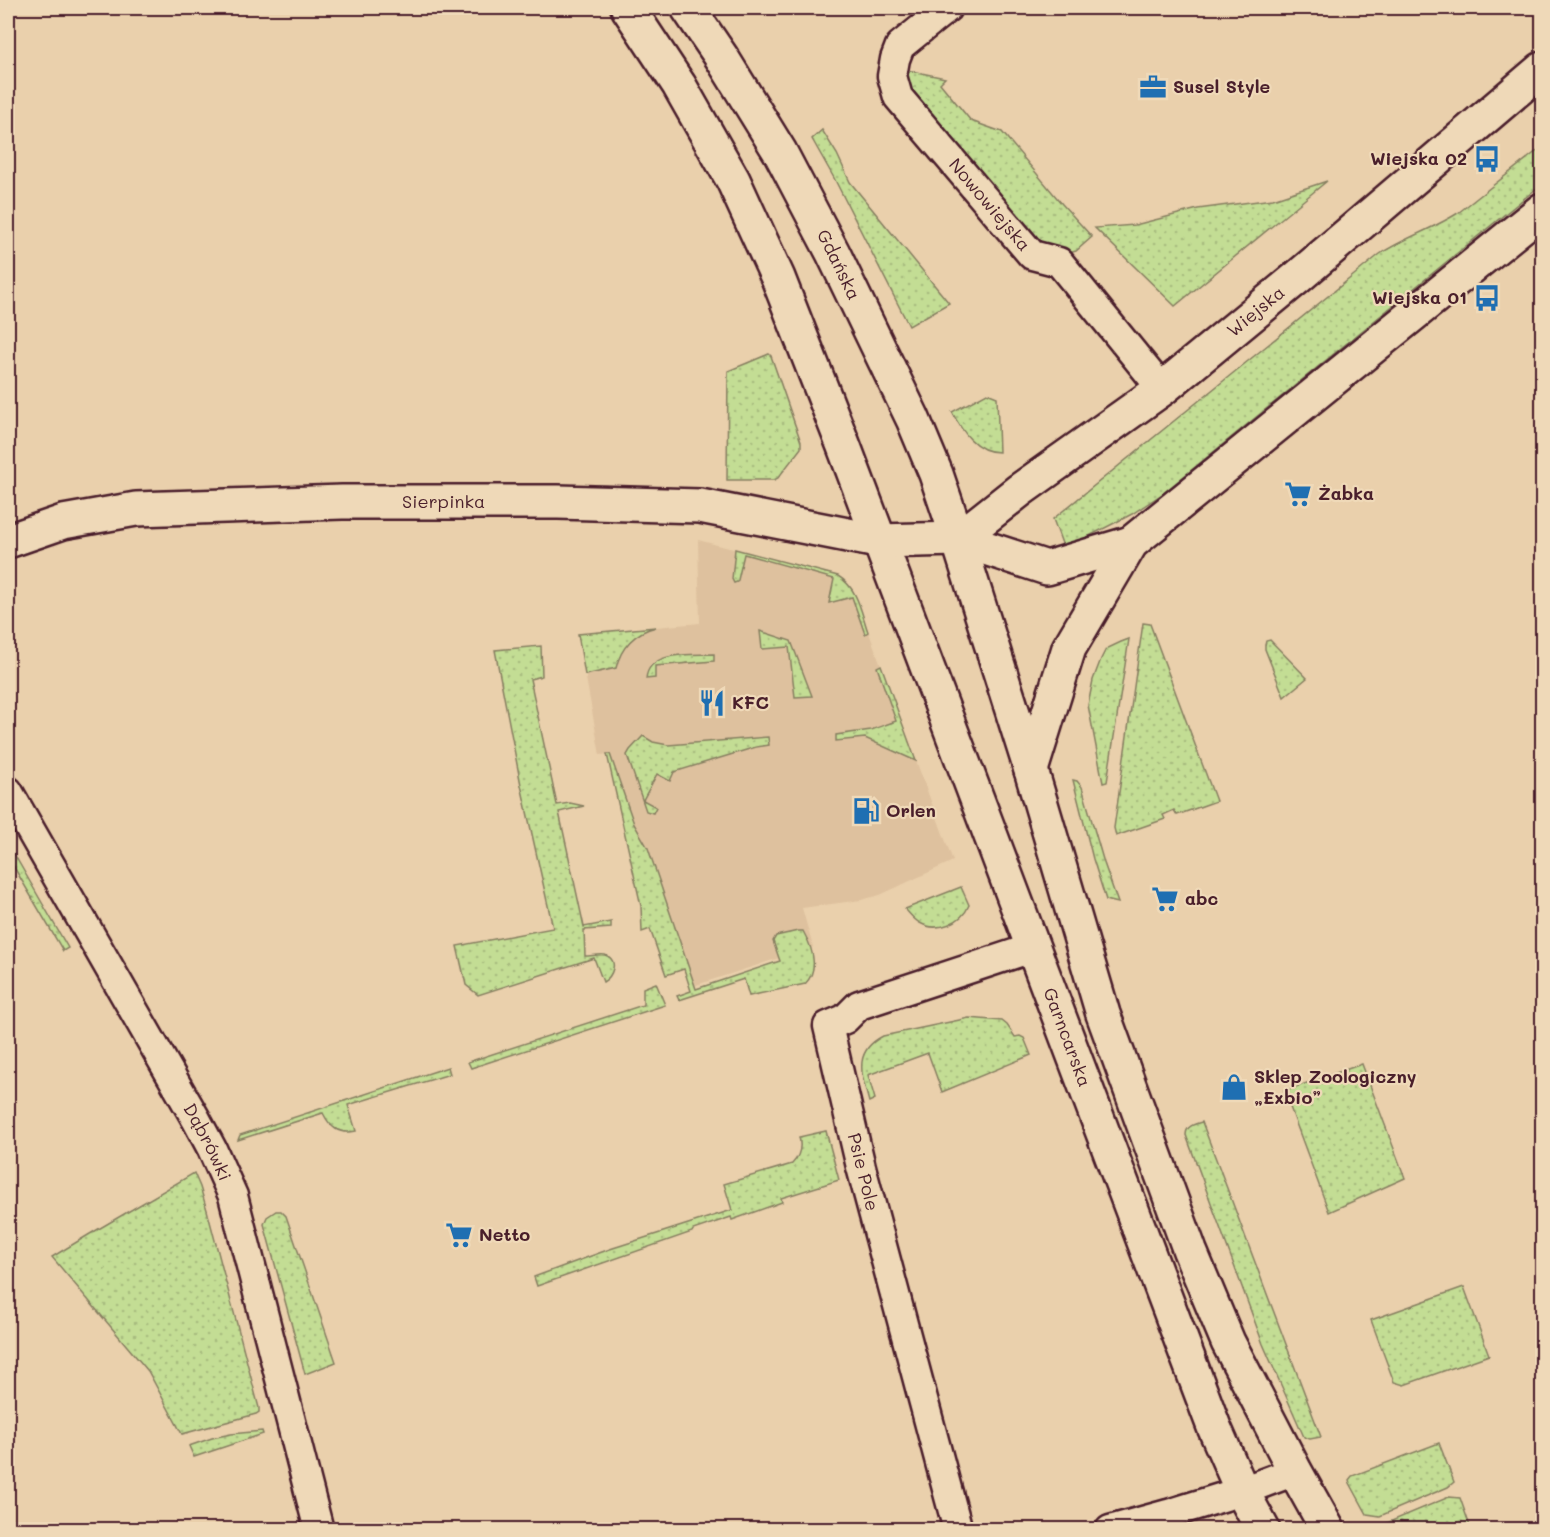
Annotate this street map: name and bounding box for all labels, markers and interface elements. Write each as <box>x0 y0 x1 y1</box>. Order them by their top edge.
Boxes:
office icon: Susel Style <box>1138 72 1168 102</box>
place label: Susel Style <box>1173 74 1271 98</box>
bus stop icon: Wiejska 02 <box>1472 144 1502 174</box>
place label: Wiejska 02 <box>1370 146 1467 170</box>
street label: Nowowiejska <box>944 153 1037 256</box>
street label: Gdańska <box>812 225 867 304</box>
street label: Wiejska <box>1221 280 1289 342</box>
bus stop icon: Wiejska 01 <box>1472 283 1502 313</box>
place label: Wiejska 01 <box>1372 285 1467 309</box>
supermarket icon: Żabka <box>1283 479 1313 509</box>
place label: Żabka <box>1318 481 1374 505</box>
street label: Sierpinka <box>402 489 485 513</box>
restaurant icon: KFC <box>697 688 727 718</box>
place label: KFC <box>732 690 769 714</box>
fuel station icon: Orlen <box>851 796 881 826</box>
place label: Orlen <box>886 798 936 822</box>
supermarket icon: abc <box>1150 884 1180 914</box>
place label: abc <box>1185 886 1218 910</box>
street label: Garncarska <box>1038 984 1097 1090</box>
place label: Sklep Zoologiczny „Exbio” <box>1254 1064 1417 1109</box>
shop icon: Sklep Zoologiczny „Exbio” <box>1219 1072 1249 1102</box>
street label: Dąbrówki <box>179 1099 238 1184</box>
street label: Psie Pole <box>843 1130 885 1213</box>
supermarket icon: Netto <box>444 1220 474 1250</box>
place label: Netto <box>479 1222 530 1246</box>

